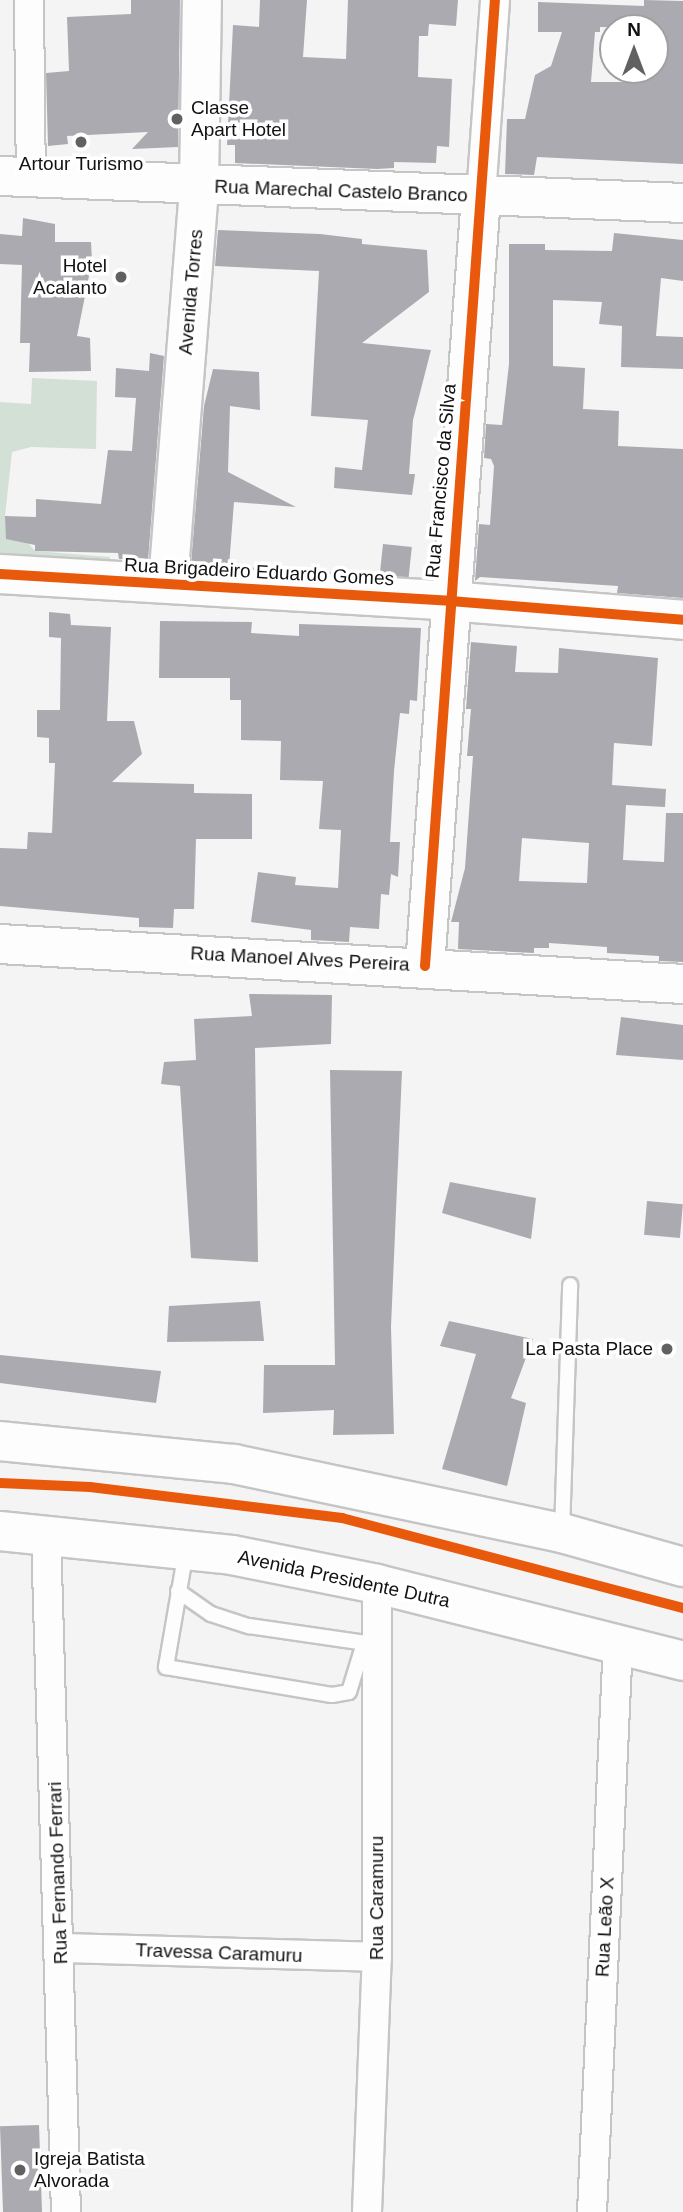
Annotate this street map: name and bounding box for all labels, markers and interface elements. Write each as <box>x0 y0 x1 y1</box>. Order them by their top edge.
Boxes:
north arrow <box>599 14 669 84</box>
text: N <box>627 19 641 40</box>
place label: Classe Apart Hotel <box>191 97 286 141</box>
marker: Classe Apart Hotel <box>169 111 185 127</box>
marker: Artour Turismo <box>73 134 89 150</box>
place label: Artour Turismo <box>19 153 143 175</box>
street label: Rua Marechal Castelo Branco <box>214 175 468 207</box>
street label: Avenida Torres <box>174 228 208 356</box>
place label: Hotel Acalanto <box>33 255 107 299</box>
marker: Hotel Acalanto <box>113 269 129 285</box>
street label: Rua Francisco da Silva <box>421 383 461 579</box>
street label: Rua Brigadeiro Eduardo Gomes <box>123 554 395 590</box>
street label: Rua Manoel Alves Pereira <box>189 942 411 976</box>
place label: La Pasta Place <box>525 1338 653 1360</box>
marker: La Pasta Place <box>659 1341 675 1357</box>
street label: Avenida Presidente Dutra <box>236 1545 452 1613</box>
street label: Rua Fernando Ferrari <box>43 1781 73 1965</box>
street label: Rua Caramuru <box>366 1836 388 1960</box>
street label: Rua Leão X <box>591 1876 619 1978</box>
street label: Travessa Caramuru <box>135 1939 303 1967</box>
place label: Igreja Batista Alvorada <box>34 2148 145 2192</box>
marker: Igreja Batista Alvorada <box>12 2162 28 2178</box>

